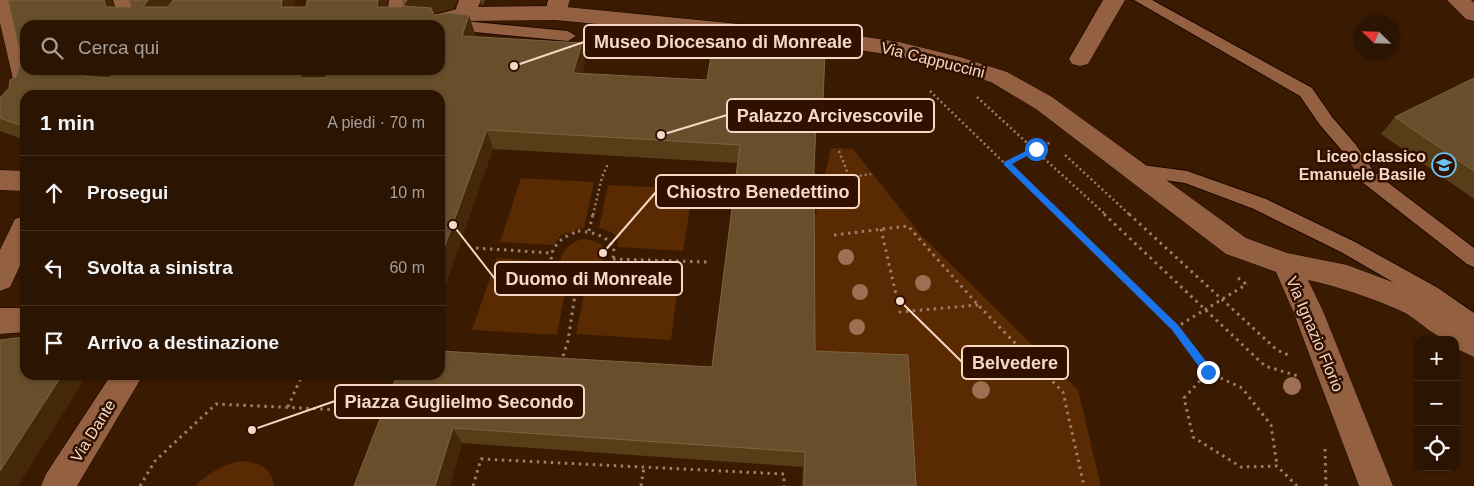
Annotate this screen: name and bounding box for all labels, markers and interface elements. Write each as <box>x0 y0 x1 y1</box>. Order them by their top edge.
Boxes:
north arrow <box>1354 15 1399 60</box>
search box <box>20 20 445 75</box>
callout: Museo Diocesano di Monreale <box>584 25 862 58</box>
text: Museo Diocesano di Monreale <box>594 32 852 52</box>
icon: search <box>38 34 66 62</box>
text: Cerca qui <box>78 37 159 58</box>
street label: Via Cappuccini <box>879 39 987 81</box>
callout: Palazzo Arcivescovile <box>727 99 934 132</box>
text: Palazzo Arcivescovile <box>737 106 923 126</box>
text: 1 min <box>40 111 95 134</box>
text: A piedi · 70 m <box>327 114 425 131</box>
route start <box>1025 138 1048 161</box>
place label: Liceo classico Emanuele Basile <box>1299 148 1426 183</box>
school or university icon: Liceo classico Emanuele Basile <box>1431 152 1457 178</box>
callout: Chiostro Benedettino <box>656 175 859 208</box>
icon: ahead <box>40 179 68 207</box>
text: Prosegui <box>87 182 168 203</box>
text: Chiostro Benedettino <box>667 182 850 202</box>
text: 10 m <box>389 184 425 201</box>
icon: left <box>40 254 68 282</box>
text: Svolta a sinistra <box>87 257 233 278</box>
text: 60 m <box>389 259 425 276</box>
callout: Duomo di Monreale <box>495 262 682 295</box>
text: Duomo di Monreale <box>505 269 673 289</box>
street label: Via Ignazio Florio <box>1283 274 1347 394</box>
icon: arrive <box>40 329 68 357</box>
text: Arrivo a destinazione <box>87 332 279 353</box>
map controls <box>1414 336 1459 471</box>
button: + <box>1414 336 1459 381</box>
callout: Belvedere <box>962 346 1068 379</box>
text: Belvedere <box>972 353 1058 373</box>
route end <box>1197 361 1220 384</box>
button: − <box>1414 381 1459 426</box>
callout: Piazza Guglielmo Secondo <box>335 385 584 418</box>
text: Piazza Guglielmo Secondo <box>344 392 574 412</box>
street label: Via Dante <box>67 397 119 465</box>
button: locate <box>1414 426 1459 471</box>

